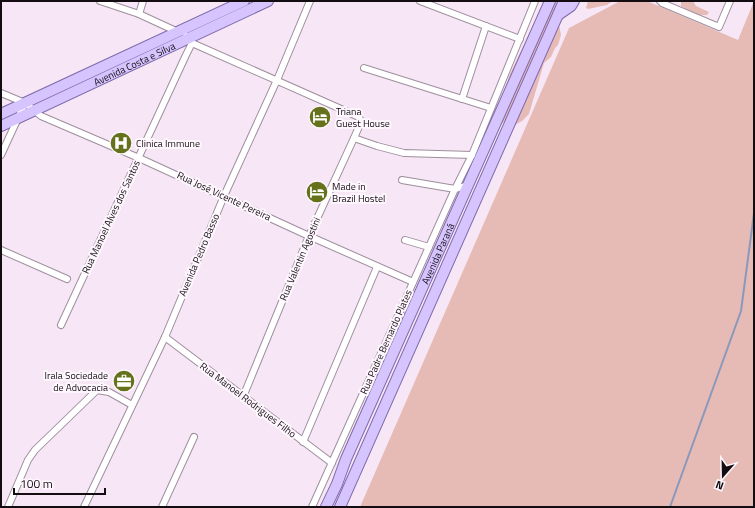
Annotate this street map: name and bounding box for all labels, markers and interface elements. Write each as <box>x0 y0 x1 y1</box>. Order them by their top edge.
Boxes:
street label: Avenida Costa e Silva <box>91 38 177 89</box>
hotel icon: Triana Guest House <box>307 104 333 130</box>
place label: Triana Guest House <box>336 104 390 131</box>
hospital icon: Clinica Immune <box>108 130 134 156</box>
place label: Clinica Immune <box>136 136 200 151</box>
street label: Rua Manoel Alves dos Santos <box>78 157 144 276</box>
street label: Rua José Vicente Pereira <box>175 168 273 224</box>
hotel icon: Made in Brazil Hostel <box>304 179 330 205</box>
place label: Made in Brazil Hostel <box>332 179 385 206</box>
street label: Avenida Pedro Basso <box>175 211 223 299</box>
street label: Rua Valentin Agostini <box>276 215 324 303</box>
street label: Avenida Paraná <box>417 221 458 286</box>
street label: Rua Padre Bernardo Plates <box>356 287 416 397</box>
street label: Rua Manoel Rodrigues Filho <box>197 359 299 441</box>
place label: Irala Sociedade de Advocacia <box>45 368 108 395</box>
office icon: Irala Sociedade de Advocacia <box>111 368 137 394</box>
north arrow <box>703 456 743 496</box>
scale bar <box>14 470 105 496</box>
text: 100 m <box>20 474 53 493</box>
text: N <box>713 477 726 494</box>

